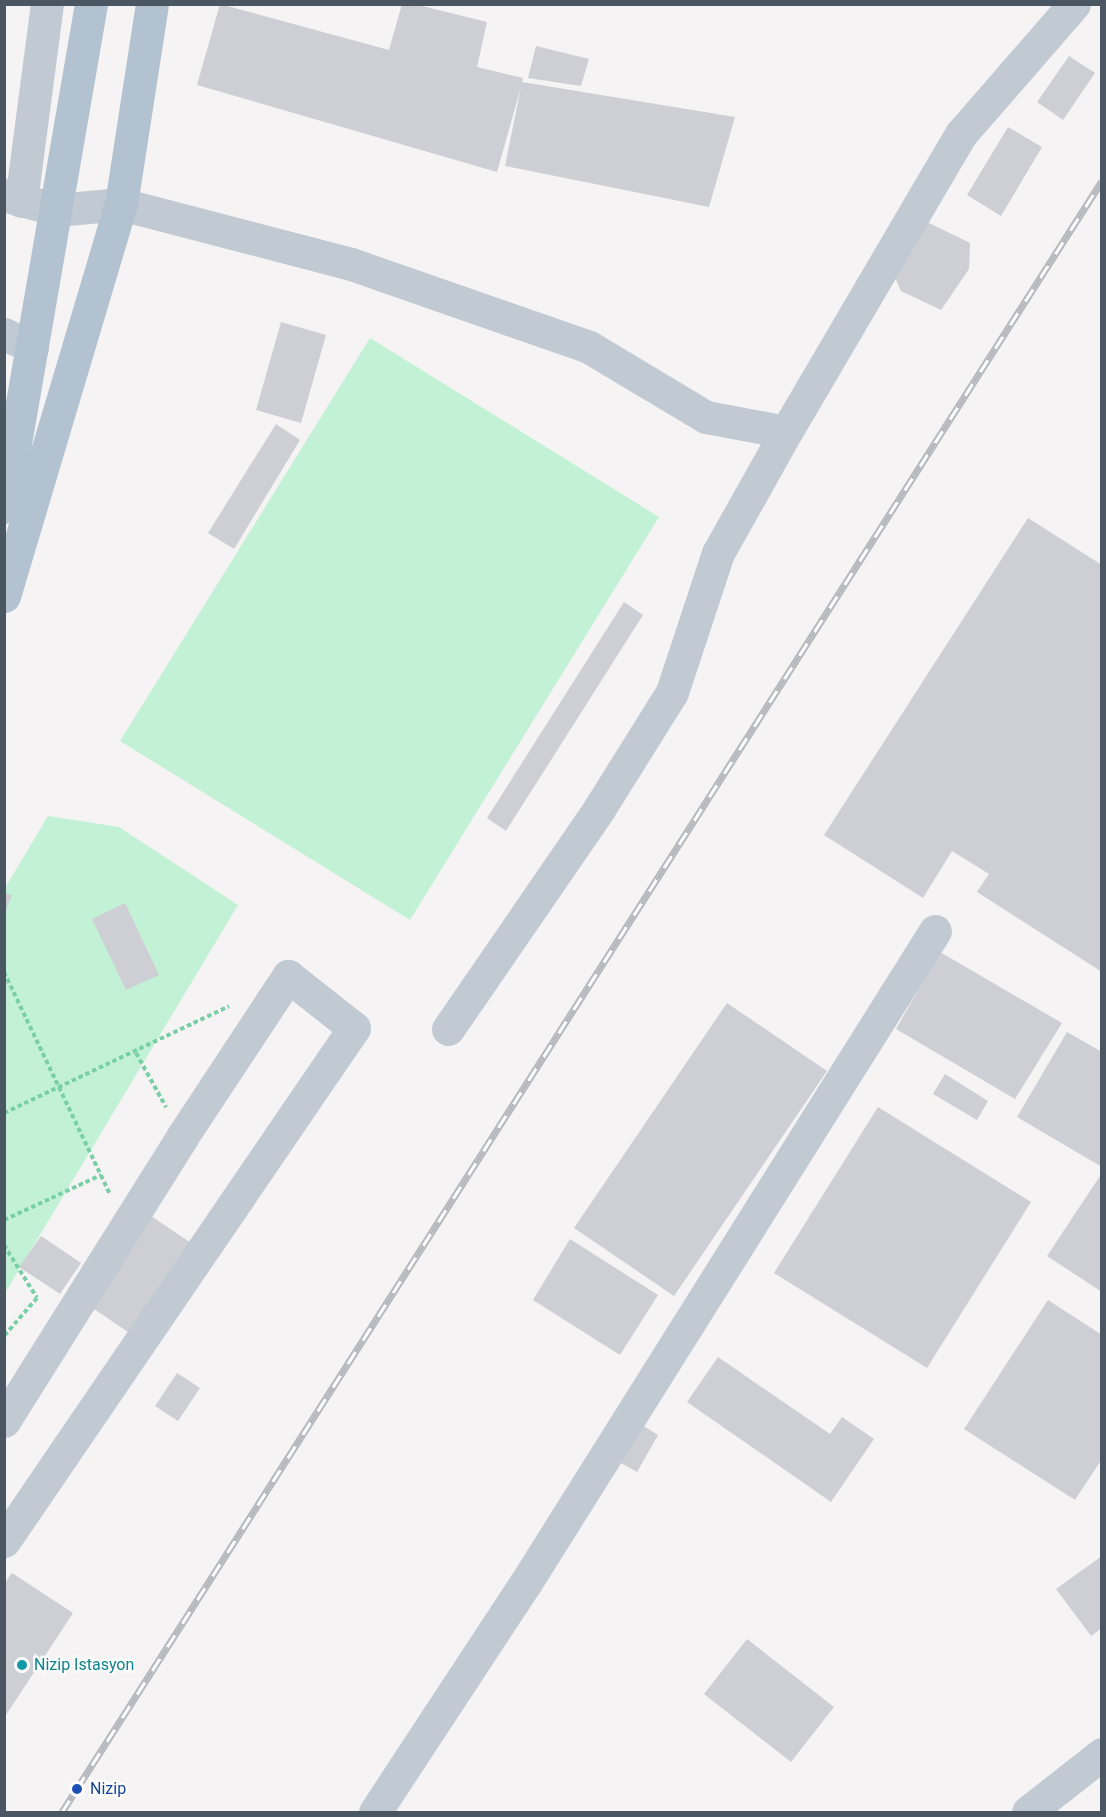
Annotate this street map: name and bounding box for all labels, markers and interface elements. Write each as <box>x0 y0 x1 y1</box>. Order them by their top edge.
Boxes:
place label: Nizip Istasyon <box>34 1655 134 1675</box>
marker: Nizip Istasyon <box>15 1658 29 1672</box>
place label: Nizip <box>90 1779 126 1799</box>
marker: Nizip <box>68 1780 86 1798</box>

